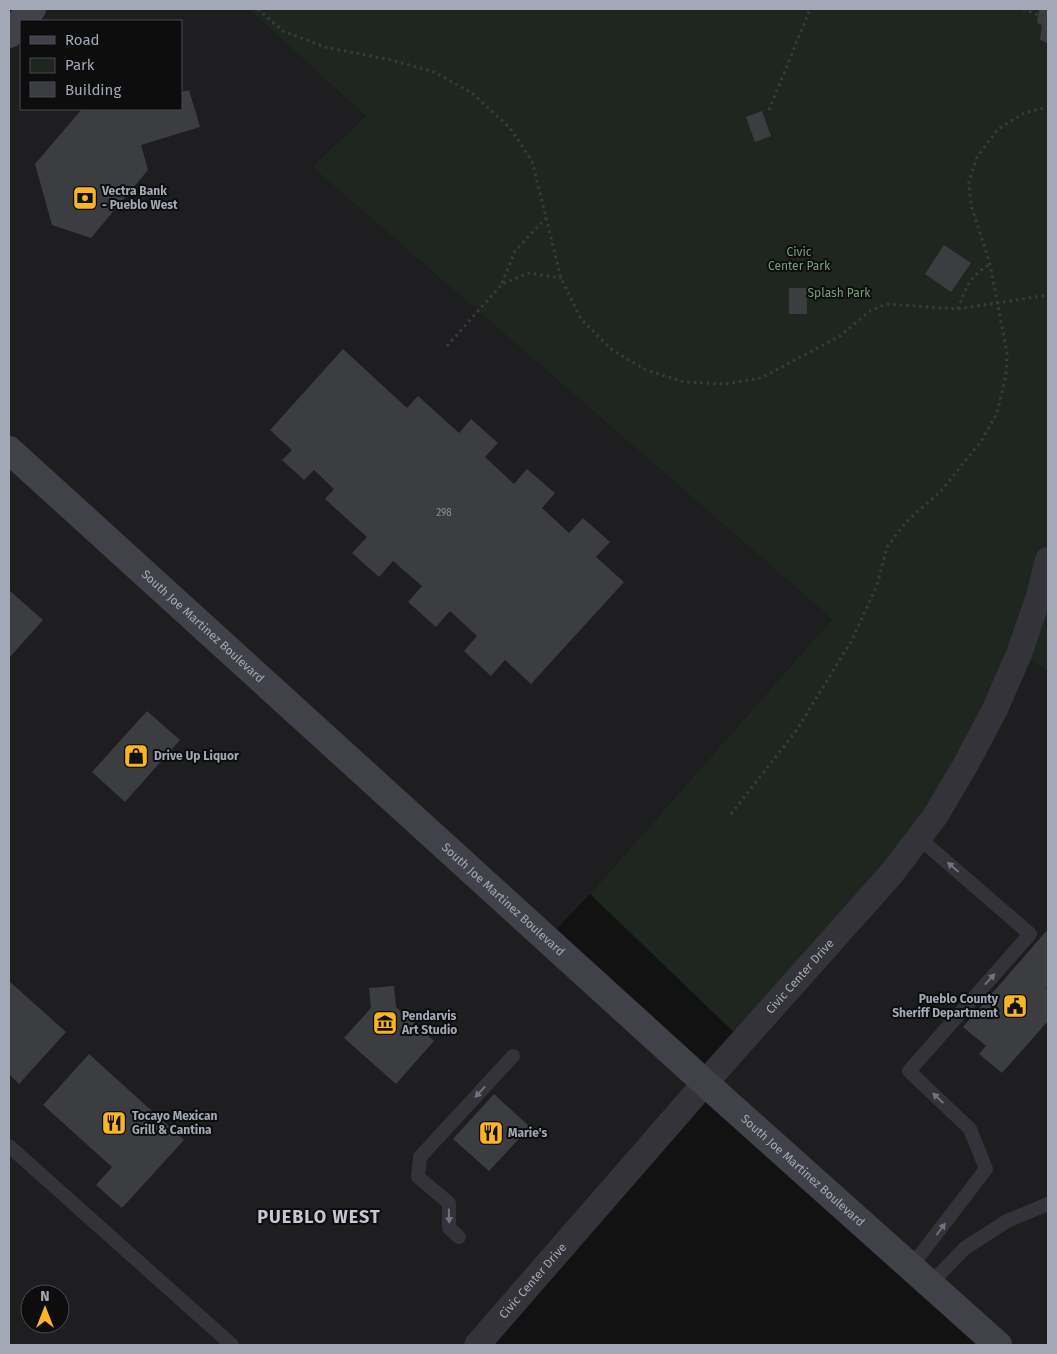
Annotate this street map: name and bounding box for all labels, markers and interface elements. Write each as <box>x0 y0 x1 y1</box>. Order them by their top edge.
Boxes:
legend <box>20 20 182 110</box>
text: Road <box>65 31 100 49</box>
text: Park <box>65 56 95 74</box>
text: Building <box>65 81 121 99</box>
place label: Vectra Bank - Pueblo West <box>101 184 178 212</box>
bank icon: Vectra Bank - Pueblo West <box>72 185 98 211</box>
park label: Civic Center Park <box>768 245 831 273</box>
park label: Splash Park <box>808 286 871 300</box>
house number: 298 <box>436 507 452 519</box>
street label: South Joe Martinez Boulevard <box>139 567 267 686</box>
shop icon: Drive Up Liquor <box>123 743 149 769</box>
place label: Drive Up Liquor <box>154 749 239 763</box>
street label: South Joe Martinez Boulevard <box>439 840 567 959</box>
one-way arrow <box>947 862 960 873</box>
street label: Civic Center Drive <box>763 936 837 1017</box>
one-way arrow <box>985 973 996 986</box>
place label: Pueblo County Sheriff Department <box>892 992 999 1020</box>
public building icon: Pueblo County Sheriff Department <box>1002 993 1028 1019</box>
place label: Pendarvis Art Studio <box>401 1009 457 1037</box>
museum icon: Pendarvis Art Studio <box>372 1010 398 1036</box>
one-way arrow <box>474 1085 486 1097</box>
one-way arrow <box>933 1092 945 1104</box>
place label: Tocayo Mexican Grill & Cantina <box>132 1109 217 1137</box>
restaurant icon: Tocayo Mexican Grill & Cantina <box>101 1110 127 1136</box>
street label: South Joe Martinez Boulevard <box>738 1112 867 1229</box>
restaurant icon: Marie's <box>478 1120 504 1146</box>
place label: Marie's <box>508 1126 547 1140</box>
district label: PUEBLO WEST <box>257 1206 381 1228</box>
one-way arrow <box>445 1209 453 1225</box>
one-way arrow <box>935 1223 946 1236</box>
street label: Civic Center Drive <box>496 1240 569 1321</box>
north arrow <box>20 1284 70 1334</box>
text: N <box>40 1288 50 1305</box>

